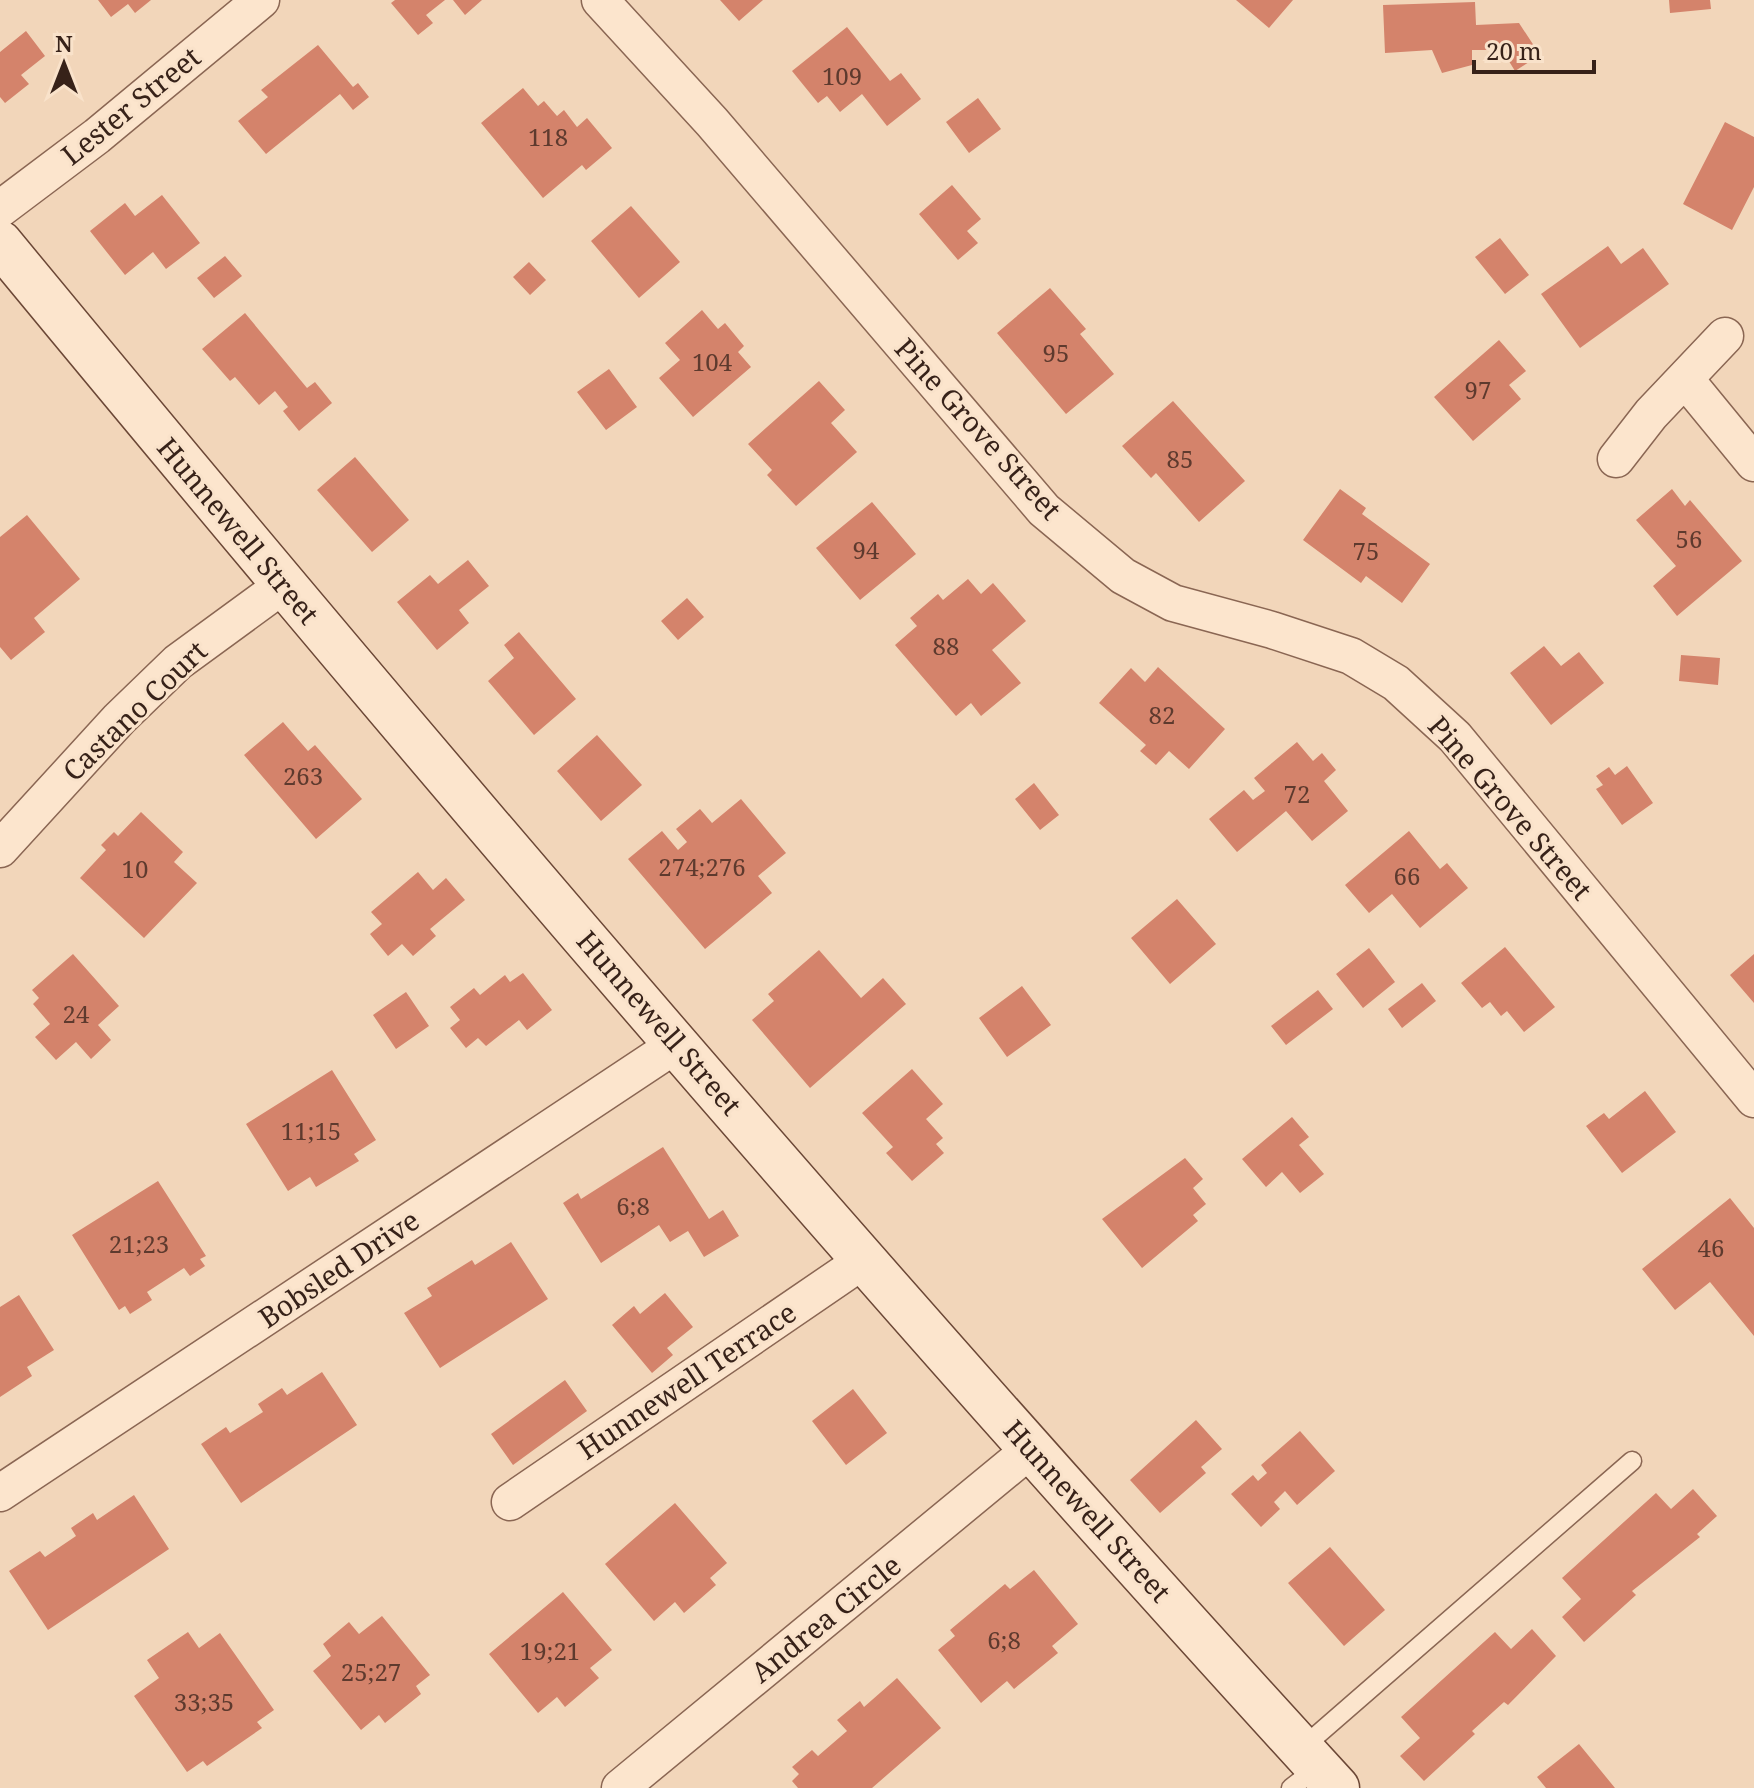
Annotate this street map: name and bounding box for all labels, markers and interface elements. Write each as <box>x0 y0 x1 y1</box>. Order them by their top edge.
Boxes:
north arrow <box>24 24 104 104</box>
scale bar <box>1474 24 1594 74</box>
text: N <box>55 28 73 58</box>
text: 20 m <box>1486 34 1542 67</box>
street label: Lester Street <box>53 37 208 173</box>
house number: 109 <box>822 59 862 92</box>
house number: 118 <box>528 120 568 153</box>
street label: Pine Grove Street <box>887 329 1071 527</box>
house number: 95 <box>1043 336 1069 369</box>
house number: 104 <box>692 345 733 378</box>
house number: 97 <box>1465 373 1491 406</box>
street label: Hunnewell Street <box>149 429 328 632</box>
house number: 85 <box>1167 442 1193 475</box>
house number: 56 <box>1676 522 1702 555</box>
house number: 94 <box>853 533 880 566</box>
house number: 75 <box>1353 534 1379 567</box>
house number: 88 <box>933 629 959 662</box>
street label: Castano Court <box>54 632 215 789</box>
house number: 82 <box>1149 698 1175 731</box>
street label: Pine Grove Street <box>1420 707 1601 907</box>
house number: 263 <box>283 759 323 792</box>
house number: 72 <box>1284 777 1310 810</box>
house number: 274;276 <box>658 850 746 883</box>
house number: 10 <box>122 852 148 885</box>
house number: 66 <box>1394 859 1420 892</box>
street label: Hunnewell Street <box>569 922 751 1123</box>
house number: 24 <box>63 997 90 1030</box>
house number: 11;15 <box>281 1114 341 1147</box>
house number: 6;8 <box>616 1189 650 1222</box>
street label: Bobsled Drive <box>251 1200 426 1336</box>
house number: 21;23 <box>109 1227 169 1260</box>
house number: 46 <box>1698 1231 1724 1264</box>
street label: Hunnewell Terrace <box>570 1293 803 1467</box>
street label: Hunnewell Street <box>996 1411 1180 1610</box>
street label: Andrea Circle <box>742 1546 908 1691</box>
house number: 6;8 <box>987 1623 1021 1656</box>
house number: 19;21 <box>520 1634 580 1667</box>
house number: 25;27 <box>341 1655 401 1688</box>
house number: 33;35 <box>174 1685 234 1718</box>

